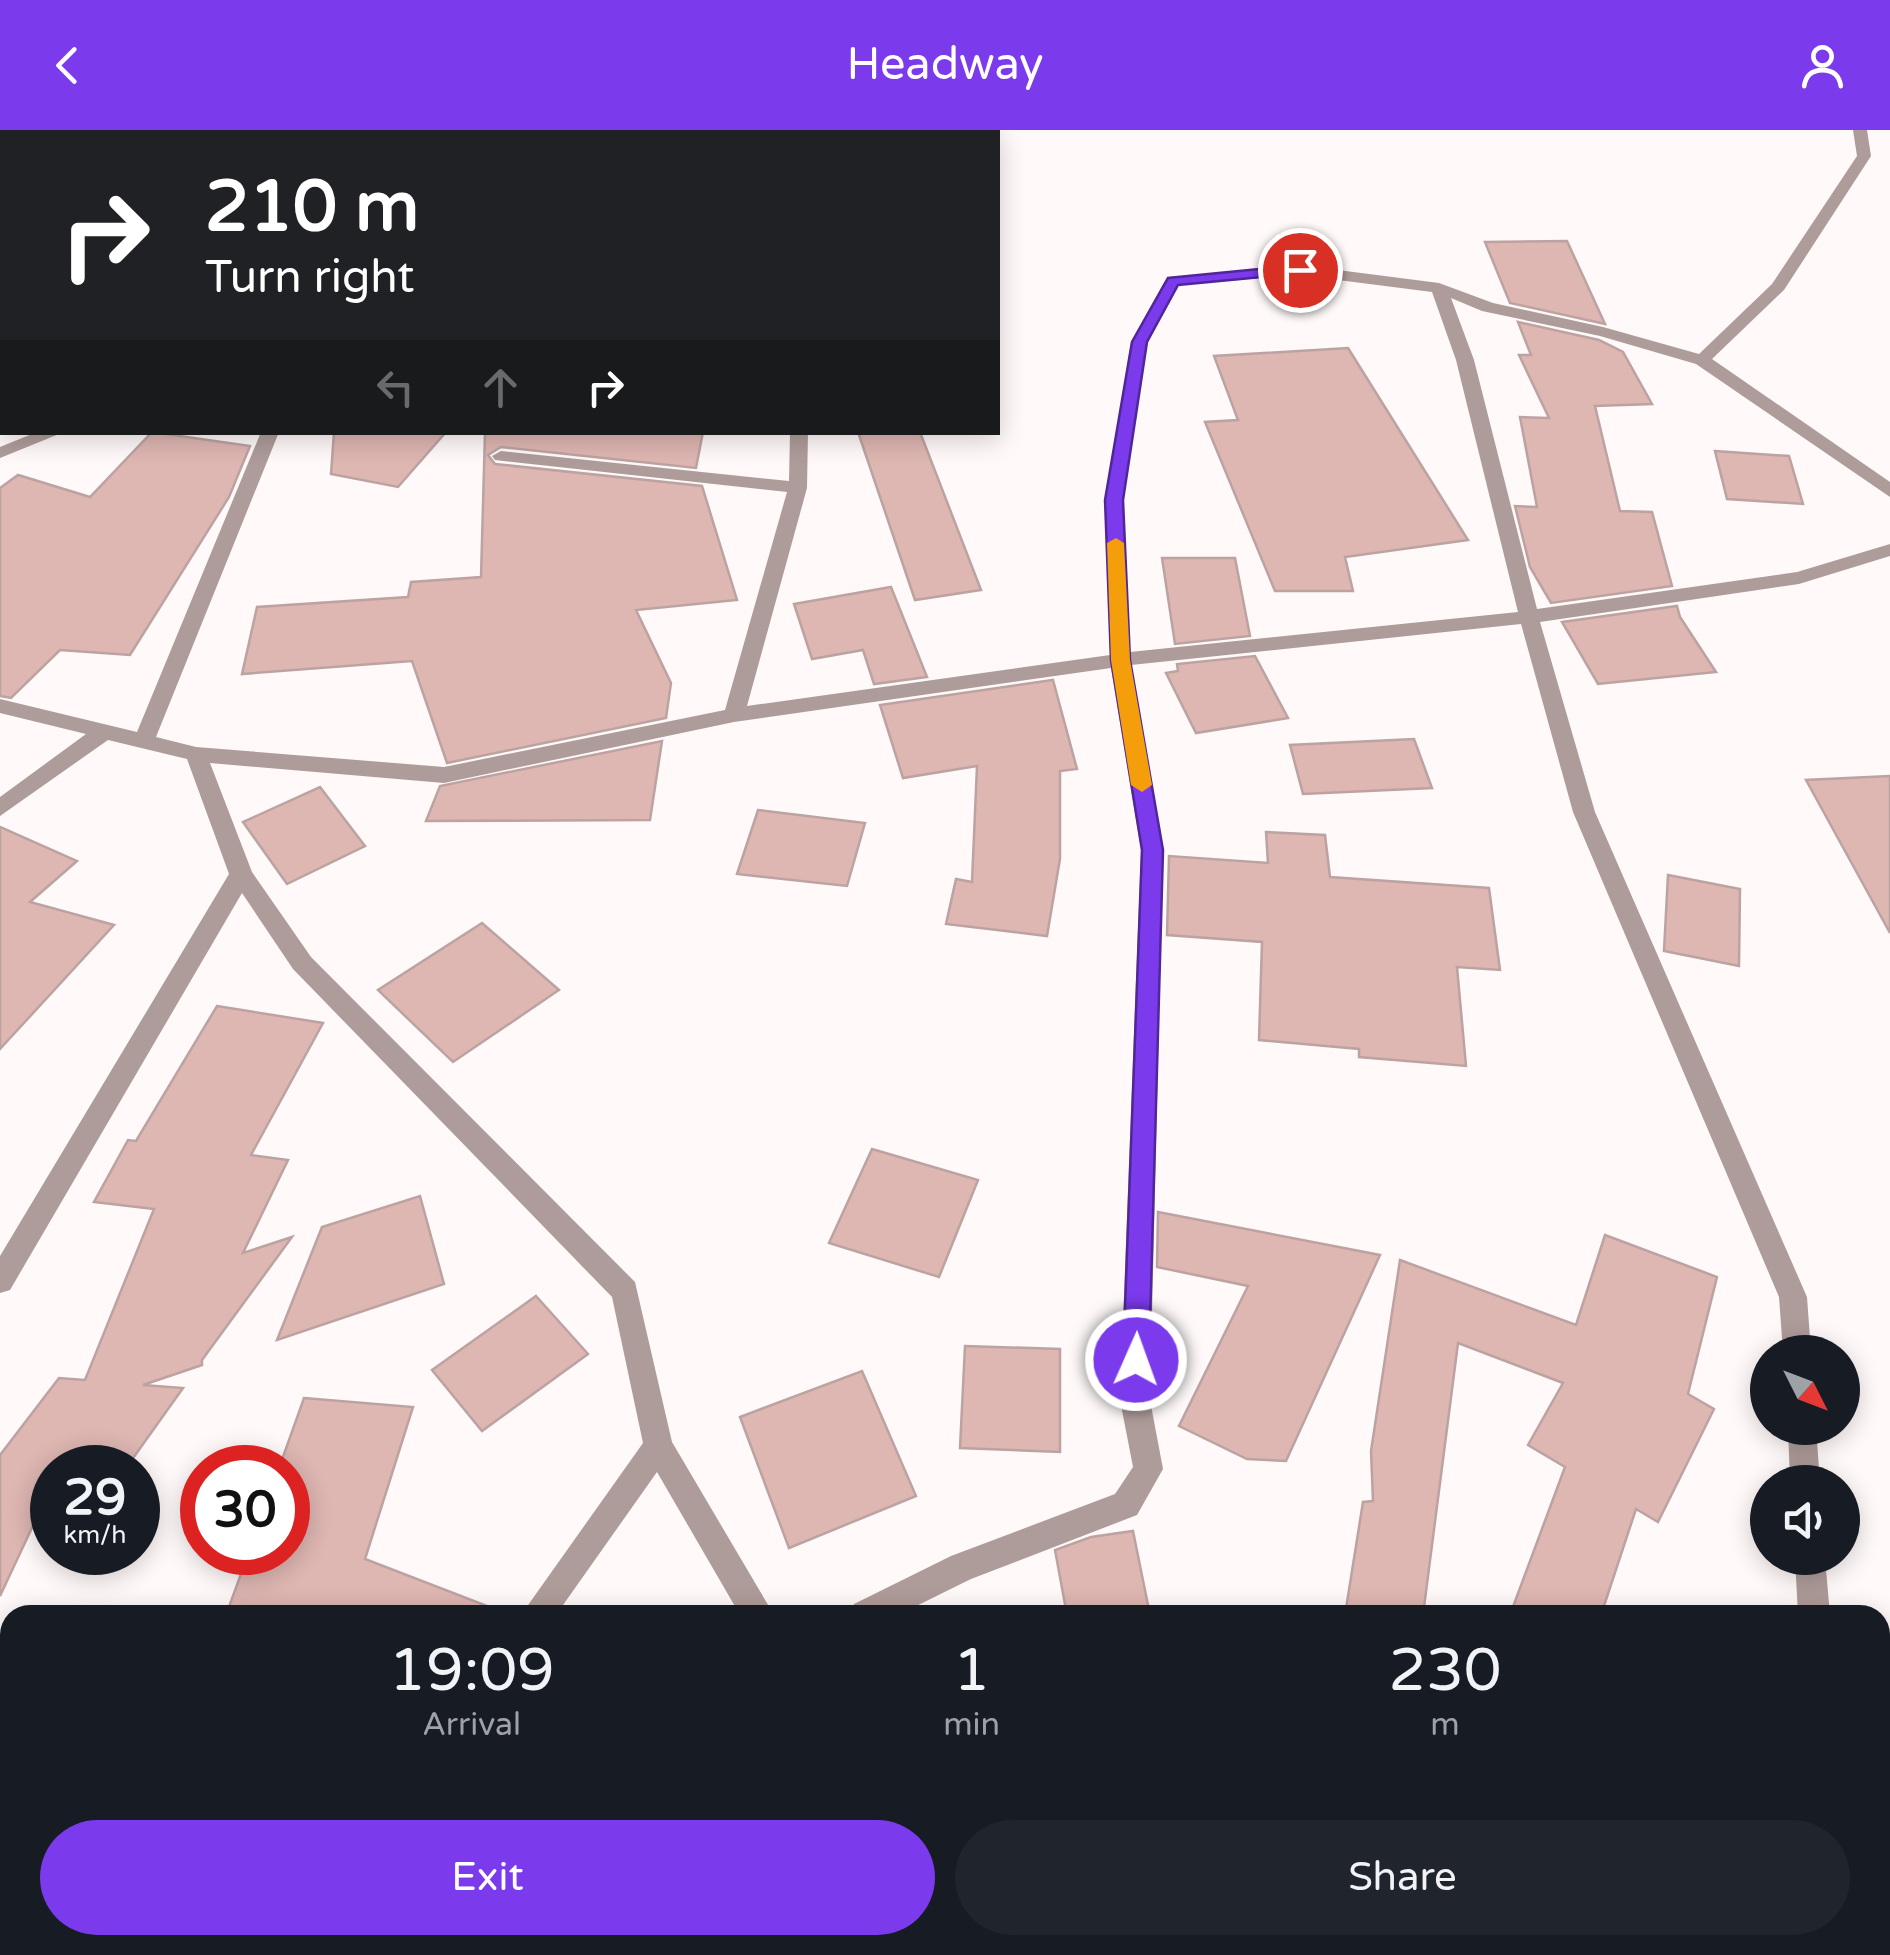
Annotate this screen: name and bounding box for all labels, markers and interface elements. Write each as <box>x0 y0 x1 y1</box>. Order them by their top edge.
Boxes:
icon: back <box>40 38 95 93</box>
text: Headway <box>847 38 1043 92</box>
icon: person <box>1795 38 1850 93</box>
text: 210 m <box>205 166 419 250</box>
icon: right <box>40 170 170 300</box>
pin <box>1258 228 1343 313</box>
icon: arrive <box>1273 243 1328 298</box>
text: Turn right <box>205 251 414 305</box>
icon: left <box>368 360 423 415</box>
icon: ahead <box>473 360 528 415</box>
icon: right <box>578 360 633 415</box>
position arrow <box>1084 1308 1188 1412</box>
north arrow <box>1750 1335 1860 1445</box>
map controls <box>1750 1335 1860 1575</box>
speed limit sign: 30 <box>180 1445 310 1575</box>
button: sound <box>1750 1465 1860 1575</box>
text: 29 <box>64 1468 126 1528</box>
text: km/h <box>64 1520 126 1550</box>
text: 19:09 <box>388 1635 555 1707</box>
text: 1 <box>953 1635 990 1707</box>
text: 230 <box>1388 1635 1502 1707</box>
text: Arrival <box>422 1706 521 1744</box>
text: min <box>943 1706 1000 1744</box>
text: m <box>1430 1706 1460 1744</box>
button: Exit <box>40 1820 935 1935</box>
button: Share <box>955 1820 1850 1935</box>

